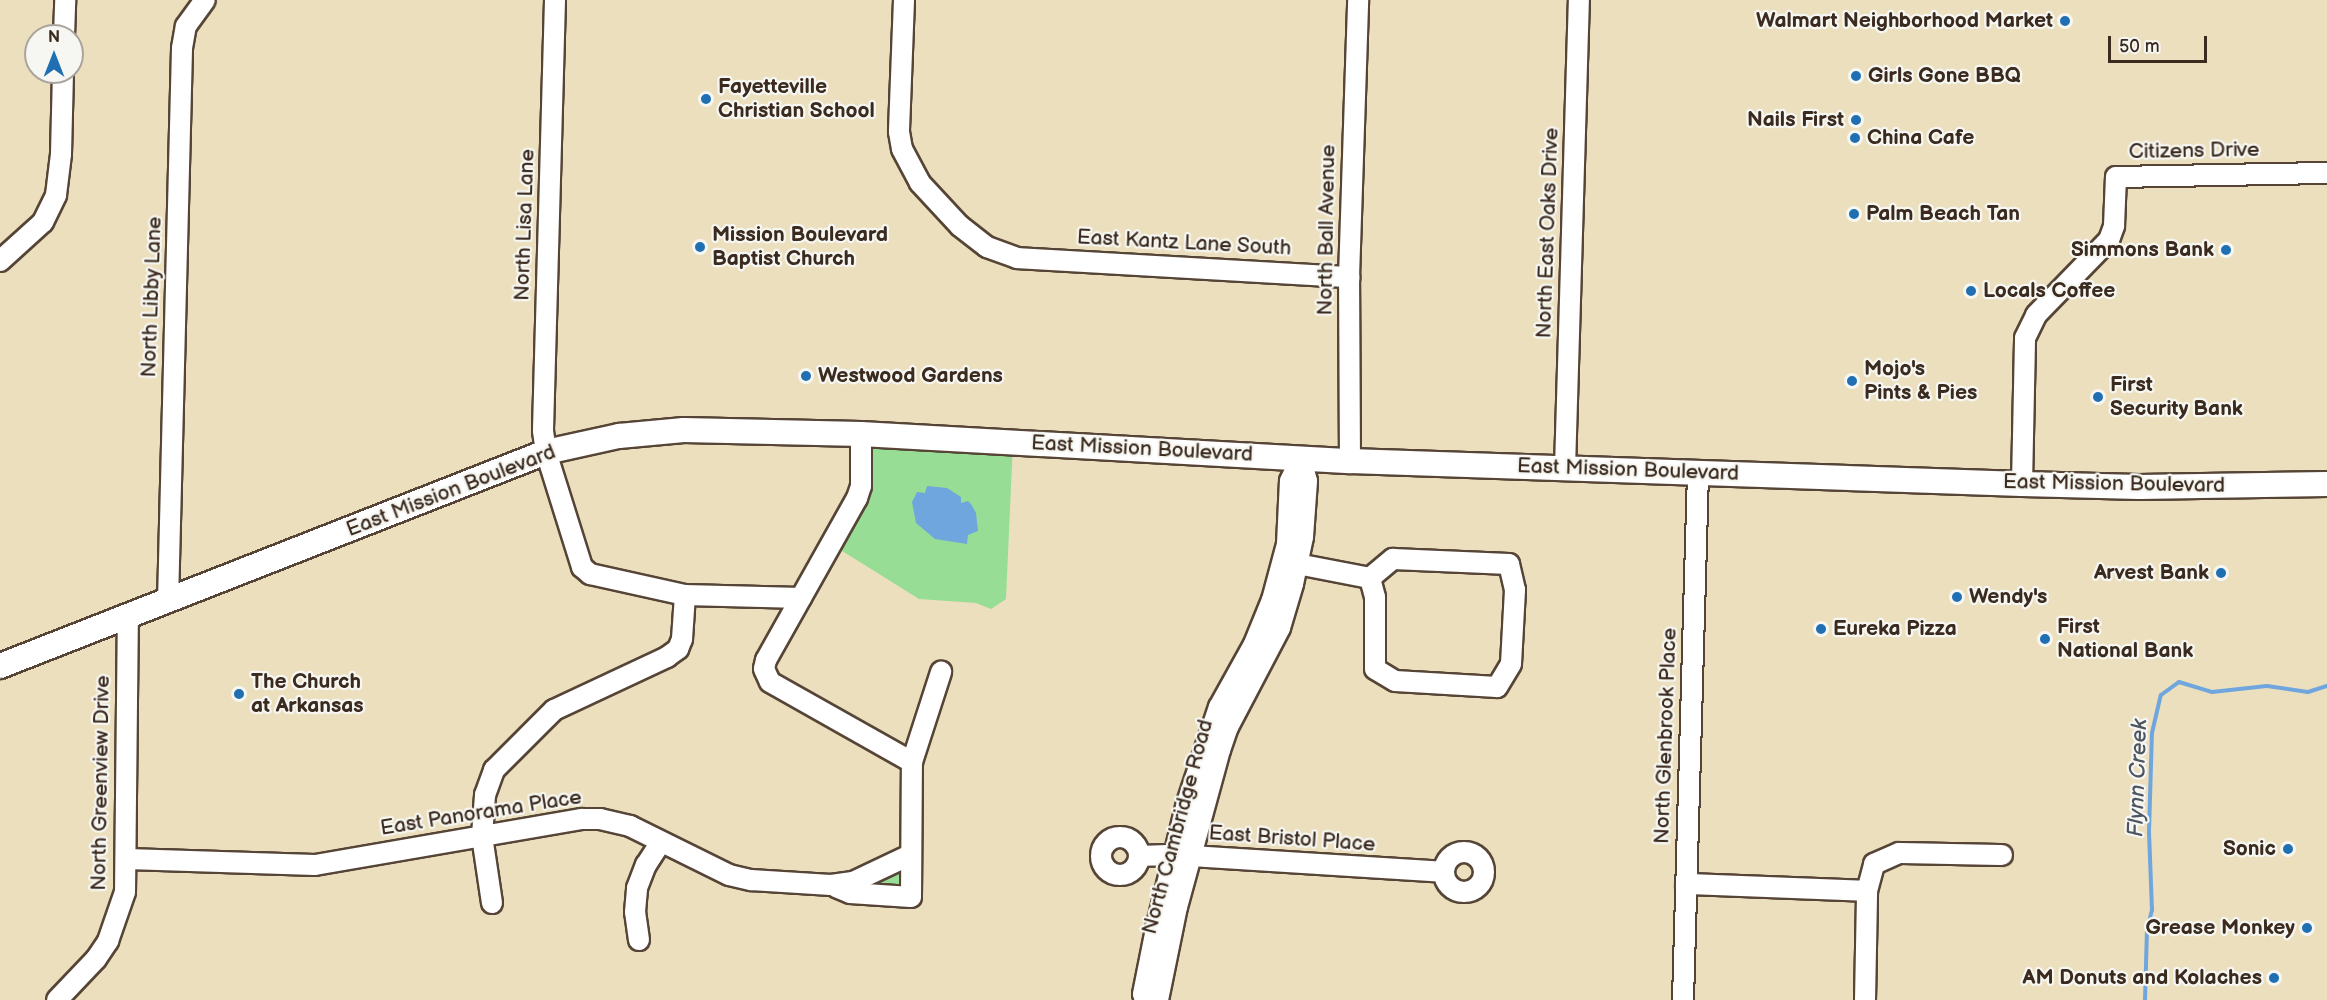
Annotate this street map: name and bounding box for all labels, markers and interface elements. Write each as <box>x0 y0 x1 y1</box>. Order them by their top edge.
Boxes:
place label: Walmart Neighborhood Market <box>1756 8 2053 34</box>
marker: Walmart Neighborhood Market <box>2058 14 2072 28</box>
north arrow <box>24 24 84 84</box>
scale bar <box>2111 24 2210 62</box>
text: N <box>48 28 60 47</box>
text: 50 m <box>2119 36 2160 57</box>
place label: Girls Gone BBQ <box>1868 63 2021 89</box>
marker: Girls Gone BBQ <box>1849 69 1863 83</box>
place label: Fayetteville Christian School <box>718 74 875 124</box>
marker: Fayetteville Christian School <box>699 92 713 106</box>
place label: Nails First <box>1747 107 1844 133</box>
marker: Nails First <box>1849 113 1863 127</box>
place label: China Cafe <box>1867 125 1974 151</box>
street label: North East Oaks Drive <box>1532 127 1564 339</box>
marker: China Cafe <box>1848 131 1862 145</box>
street label: Citizens Drive <box>2128 137 2260 165</box>
street label: North Ball Avenue <box>1313 144 1341 316</box>
street label: North Lisa Lane <box>510 149 540 301</box>
place label: Palm Beach Tan <box>1866 201 2020 227</box>
marker: Palm Beach Tan <box>1847 207 1861 221</box>
street label: North Libby Lane <box>137 215 167 379</box>
place label: Mission Boulevard Baptist Church <box>712 222 888 272</box>
street label: East Kantz Lane South <box>1076 225 1292 261</box>
place label: Simmons Bank <box>2071 237 2214 263</box>
marker: Mission Boulevard Baptist Church <box>693 240 707 254</box>
marker: Simmons Bank <box>2219 243 2233 257</box>
place label: Locals Coffee <box>1983 278 2115 304</box>
marker: Locals Coffee <box>1964 284 1978 298</box>
place label: Mojo's Pints & Pies <box>1864 356 1977 406</box>
place label: Westwood Gardens <box>818 363 1003 389</box>
marker: Westwood Gardens <box>799 369 813 383</box>
place label: First Security Bank <box>2110 372 2243 422</box>
marker: Mojo's Pints & Pies <box>1845 374 1859 388</box>
marker: First Security Bank <box>2091 390 2105 404</box>
street label: East Mission Boulevard <box>1030 431 1254 467</box>
street label: East Mission Boulevard <box>343 439 559 543</box>
street label: East Mission Boulevard <box>1517 454 1739 486</box>
street label: East Mission Boulevard <box>2003 469 2225 499</box>
place label: Arvest Bank <box>2094 560 2209 586</box>
marker: Arvest Bank <box>2214 566 2228 580</box>
place label: Wendy's <box>1969 584 2047 610</box>
marker: Wendy's <box>1950 590 1964 604</box>
place label: First National Bank <box>2057 614 2193 664</box>
place label: Eureka Pizza <box>1833 616 1957 642</box>
marker: Eureka Pizza <box>1814 622 1828 636</box>
street label: North Glenbrook Place <box>1650 628 1682 844</box>
marker: First National Bank <box>2038 632 2052 646</box>
place label: The Church at Arkansas <box>251 669 364 719</box>
street label: North Greenview Drive <box>87 675 115 891</box>
marker: The Church at Arkansas <box>232 687 246 701</box>
street label: North Cambridge Road <box>1137 717 1219 937</box>
water label: Flynn Creek <box>2123 718 2153 838</box>
street label: East Panorama Place <box>379 785 583 841</box>
street label: East Bristol Place <box>1208 821 1376 857</box>
place label: Sonic <box>2223 836 2276 862</box>
marker: Sonic <box>2281 842 2295 856</box>
place label: Grease Monkey <box>2145 915 2295 941</box>
marker: Grease Monkey <box>2300 921 2314 935</box>
place label: AM Donuts and Kolaches <box>2023 965 2262 991</box>
marker: AM Donuts and Kolaches <box>2267 971 2281 985</box>

